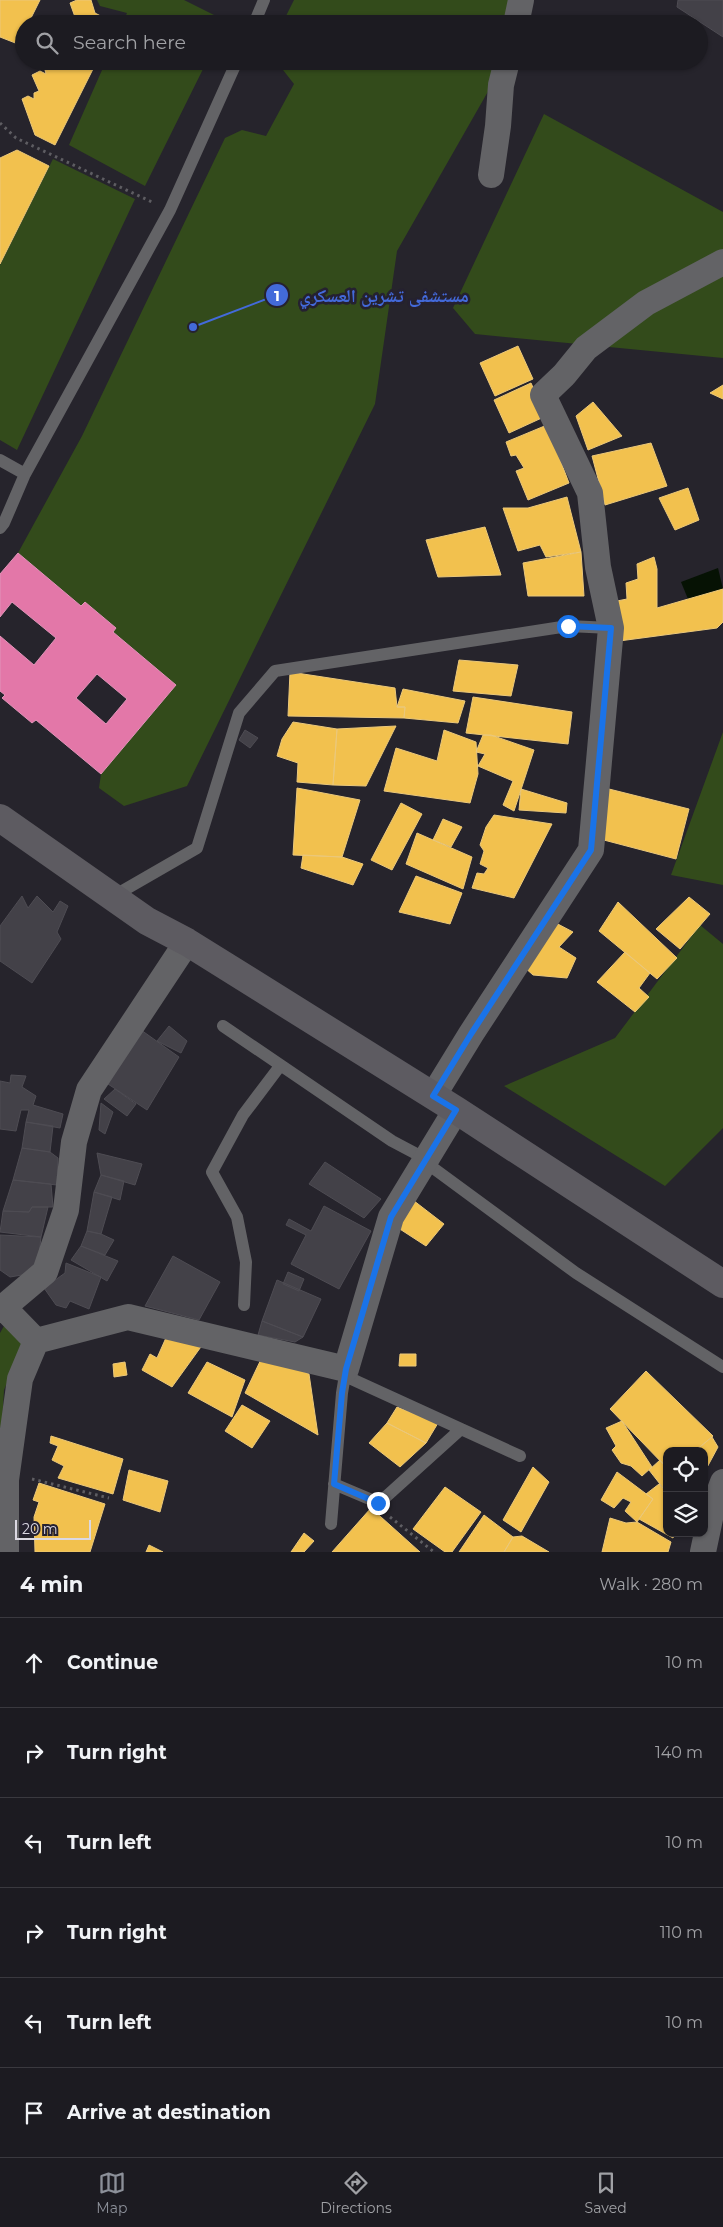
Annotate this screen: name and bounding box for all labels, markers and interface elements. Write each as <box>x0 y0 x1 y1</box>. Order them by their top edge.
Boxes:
search box <box>15 15 708 70</box>
icon: search <box>33 29 61 57</box>
text: Search here <box>73 31 186 54</box>
callout: مستشفى تشرين العسكري <box>264 279 479 312</box>
text: مستشفى تشرين العسكري <box>299 285 469 310</box>
text: 1 <box>274 286 280 305</box>
route start <box>557 615 580 638</box>
map controls <box>663 1447 708 1537</box>
button: locate <box>663 1447 708 1492</box>
route end <box>367 1492 390 1515</box>
button: layers <box>663 1492 708 1537</box>
scale bar <box>15 1517 91 1540</box>
text: 20 m <box>22 1520 58 1538</box>
text: 4 min <box>20 1572 83 1597</box>
text: Walk · 280 m <box>599 1575 703 1594</box>
icon: ahead <box>20 1649 48 1677</box>
text: Continue <box>67 1651 158 1674</box>
text: 10 m <box>665 1653 703 1672</box>
icon: right <box>20 1739 48 1767</box>
text: Turn right <box>67 1741 167 1764</box>
text: 140 m <box>655 1743 703 1762</box>
icon: left <box>20 1829 48 1857</box>
text: Turn left <box>67 1831 152 1854</box>
text: 10 m <box>665 1833 703 1852</box>
icon: right <box>20 1919 48 1947</box>
text: Turn right <box>67 1921 167 1944</box>
text: 110 m <box>660 1923 703 1942</box>
icon: left <box>20 2009 48 2037</box>
text: Turn left <box>67 2011 152 2034</box>
text: 10 m <box>665 2013 703 2032</box>
icon: arrive <box>20 2099 48 2127</box>
text: Arrive at destination <box>67 2101 271 2124</box>
tab: Map <box>96 2169 127 2217</box>
tab: Directions <box>320 2169 392 2217</box>
tab: Saved <box>585 2169 627 2217</box>

